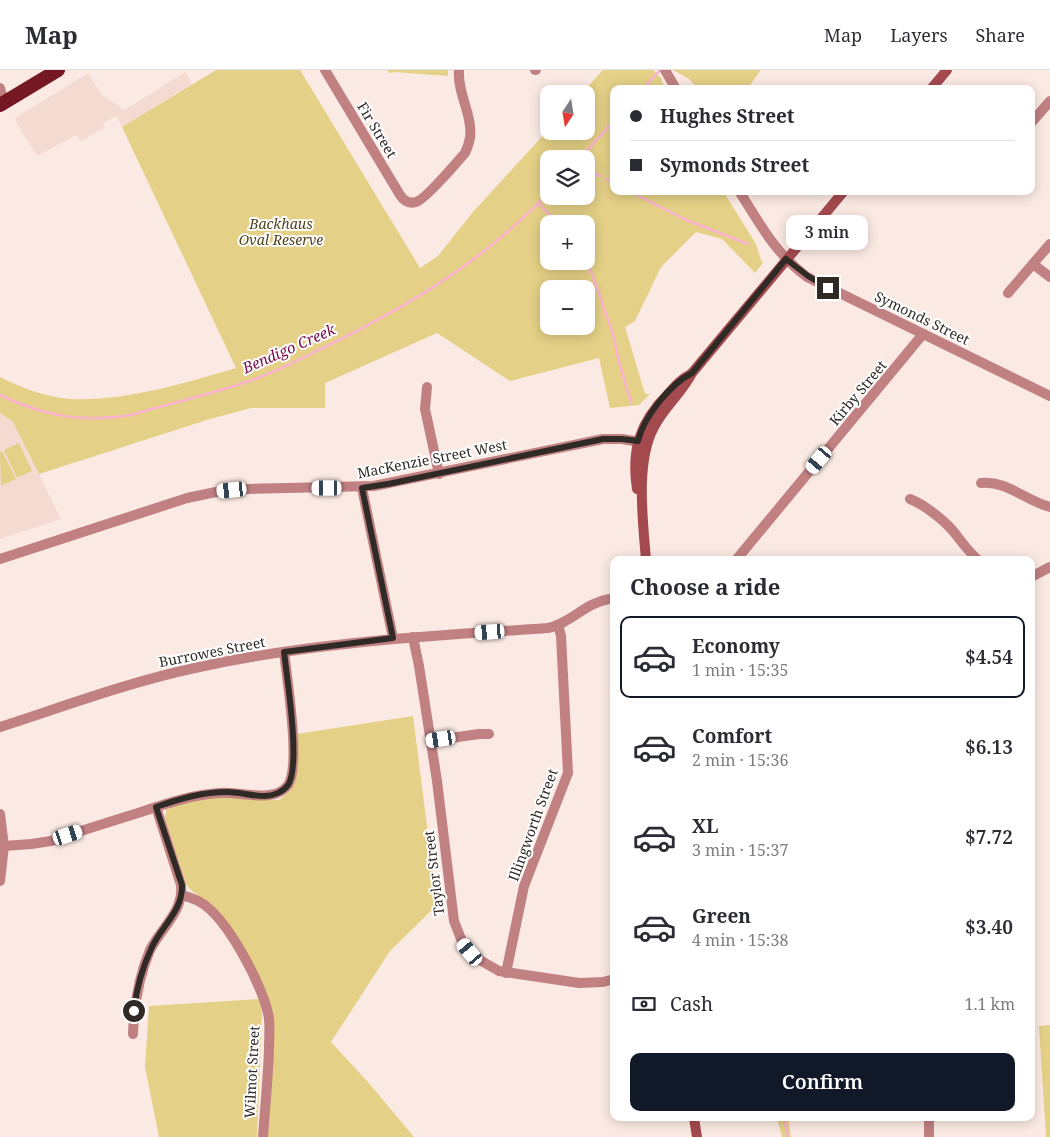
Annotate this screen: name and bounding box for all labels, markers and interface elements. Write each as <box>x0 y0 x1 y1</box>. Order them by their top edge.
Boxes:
text: Map <box>25 18 78 51</box>
text: Map <box>824 23 862 47</box>
text: Layers <box>890 23 948 47</box>
text: Share <box>976 23 1025 47</box>
north arrow <box>540 85 595 140</box>
map controls <box>540 85 595 335</box>
street label: Fir Street <box>353 98 402 161</box>
text: Hughes Street <box>660 103 795 129</box>
button: layers <box>540 150 595 205</box>
text: Symonds Street <box>660 152 809 178</box>
park label: Backhaus Oval Reserve <box>239 214 323 249</box>
button: + <box>540 215 595 270</box>
callout: 3 min <box>787 216 869 250</box>
text: 3 min <box>805 221 849 243</box>
route end <box>817 277 839 299</box>
button: − <box>540 280 595 335</box>
street label: Symonds Street <box>872 286 973 349</box>
water label: Bendigo Creek <box>238 318 339 378</box>
street label: Kirby Street <box>825 356 891 429</box>
street label: MacKenzie Street West <box>356 435 508 482</box>
car <box>803 444 834 476</box>
car <box>216 481 247 499</box>
car <box>312 481 342 496</box>
text: Choose a ride <box>630 571 780 601</box>
car <box>474 623 505 641</box>
street label: Burrowes Street <box>157 632 267 671</box>
text: Economy <box>692 633 780 659</box>
icon: car <box>632 635 677 680</box>
text: $4.54 <box>965 644 1013 670</box>
text: 1 min · 15:35 <box>692 659 788 681</box>
text: Comfort <box>692 723 772 749</box>
icon: car <box>632 725 677 770</box>
car <box>425 729 456 749</box>
text: $6.13 <box>965 734 1013 760</box>
text: 2 min · 15:36 <box>692 749 788 771</box>
street label: Illingworth Street <box>503 766 562 884</box>
text: XL <box>692 813 718 839</box>
icon: car <box>632 815 677 860</box>
car <box>51 823 84 847</box>
text: $7.72 <box>965 824 1013 850</box>
street label: Taylor Street <box>419 829 448 917</box>
text: 3 min · 15:37 <box>692 839 788 861</box>
text: Green <box>692 903 751 929</box>
icon: car <box>632 905 677 950</box>
text: $3.40 <box>965 914 1013 940</box>
text: 4 min · 15:38 <box>692 929 788 951</box>
car <box>454 936 485 968</box>
icon: cash <box>630 990 658 1018</box>
text: Cash <box>670 991 713 1017</box>
text: 1.1 km <box>964 993 1015 1015</box>
route start <box>123 1000 145 1022</box>
street label: Wilmot Street <box>240 1025 263 1119</box>
button: Confirm <box>630 1053 1015 1111</box>

